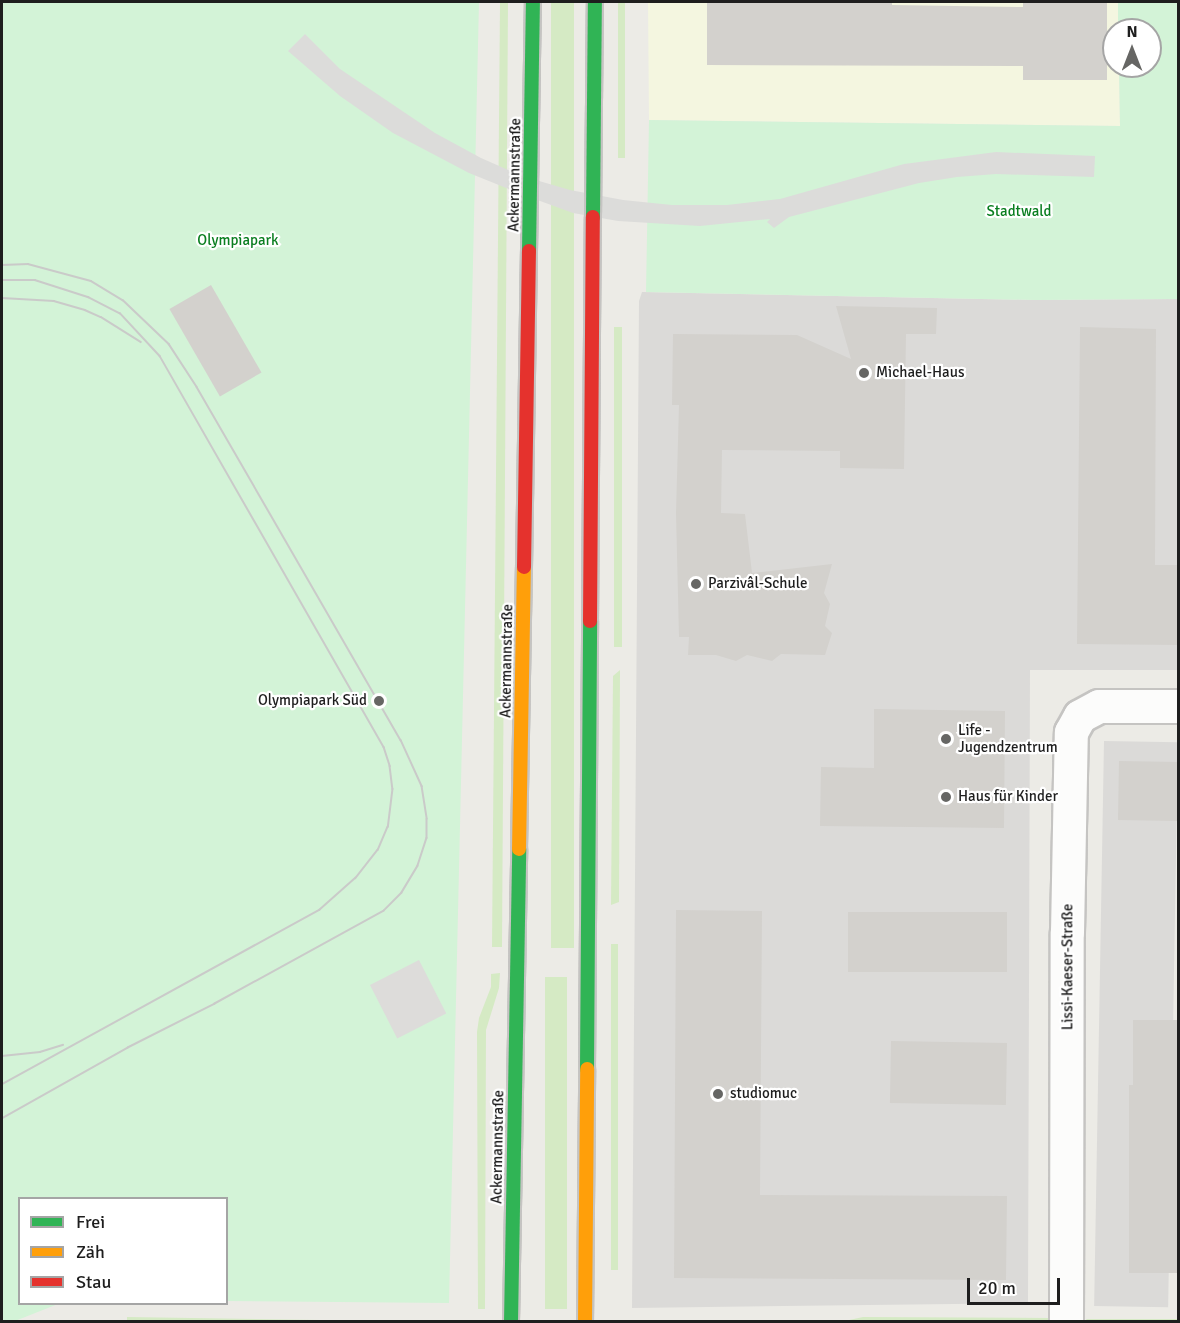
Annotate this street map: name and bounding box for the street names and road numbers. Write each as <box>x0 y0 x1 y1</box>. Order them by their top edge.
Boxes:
street label: Ackermannstraße <box>505 118 525 232</box>
street label: Ackermannstraße <box>497 604 517 718</box>
street label: Lissi-Kaeser-Straße <box>1059 904 1077 1030</box>
street label: Ackermannstraße <box>488 1090 508 1204</box>

